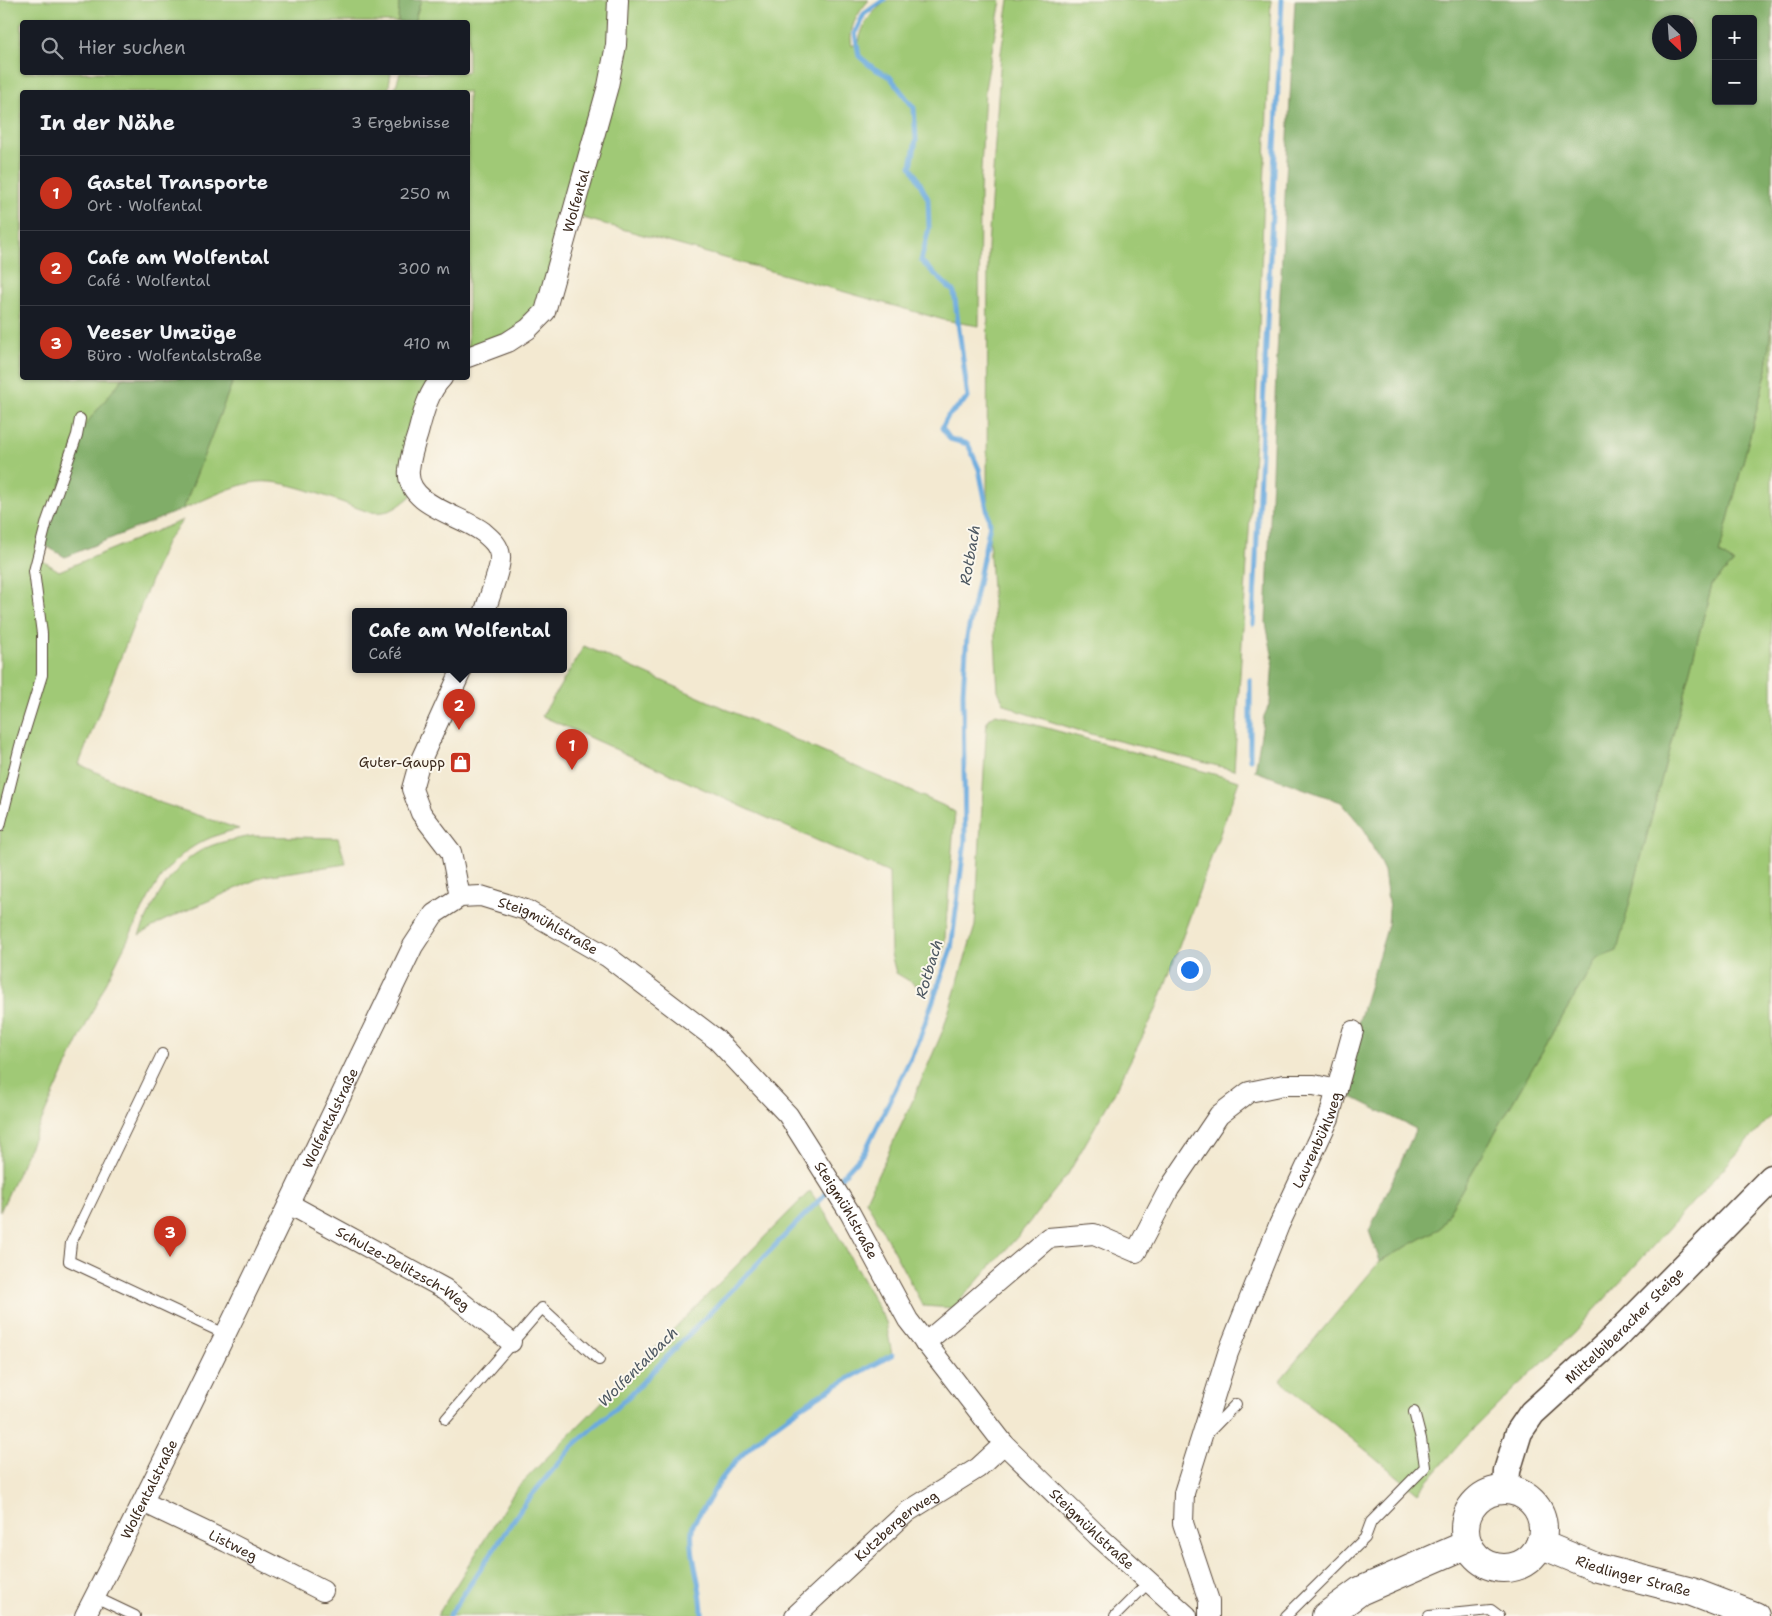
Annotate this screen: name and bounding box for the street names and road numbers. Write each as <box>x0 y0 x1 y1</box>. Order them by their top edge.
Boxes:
street label: Wolfental <box>559 166 594 235</box>
street label: Steigmühlstraße <box>496 893 601 958</box>
street label: Wolfentalstraße <box>298 1065 362 1171</box>
street label: Laurenbühlweg <box>1288 1090 1345 1191</box>
street label: Steigmühlstraße <box>811 1158 882 1262</box>
street label: Schulze-Delitzsch-Weg <box>333 1222 474 1314</box>
street label: Mittelbiberacher Steige <box>1561 1264 1688 1387</box>
street label: Wolfentalstraße <box>117 1436 181 1542</box>
street label: Steigmühlstraße <box>1046 1484 1138 1573</box>
street label: Kutzbergerweg <box>851 1486 941 1565</box>
street label: Listweg <box>206 1526 260 1565</box>
street label: Riedlinger Straße <box>1573 1551 1693 1600</box>

